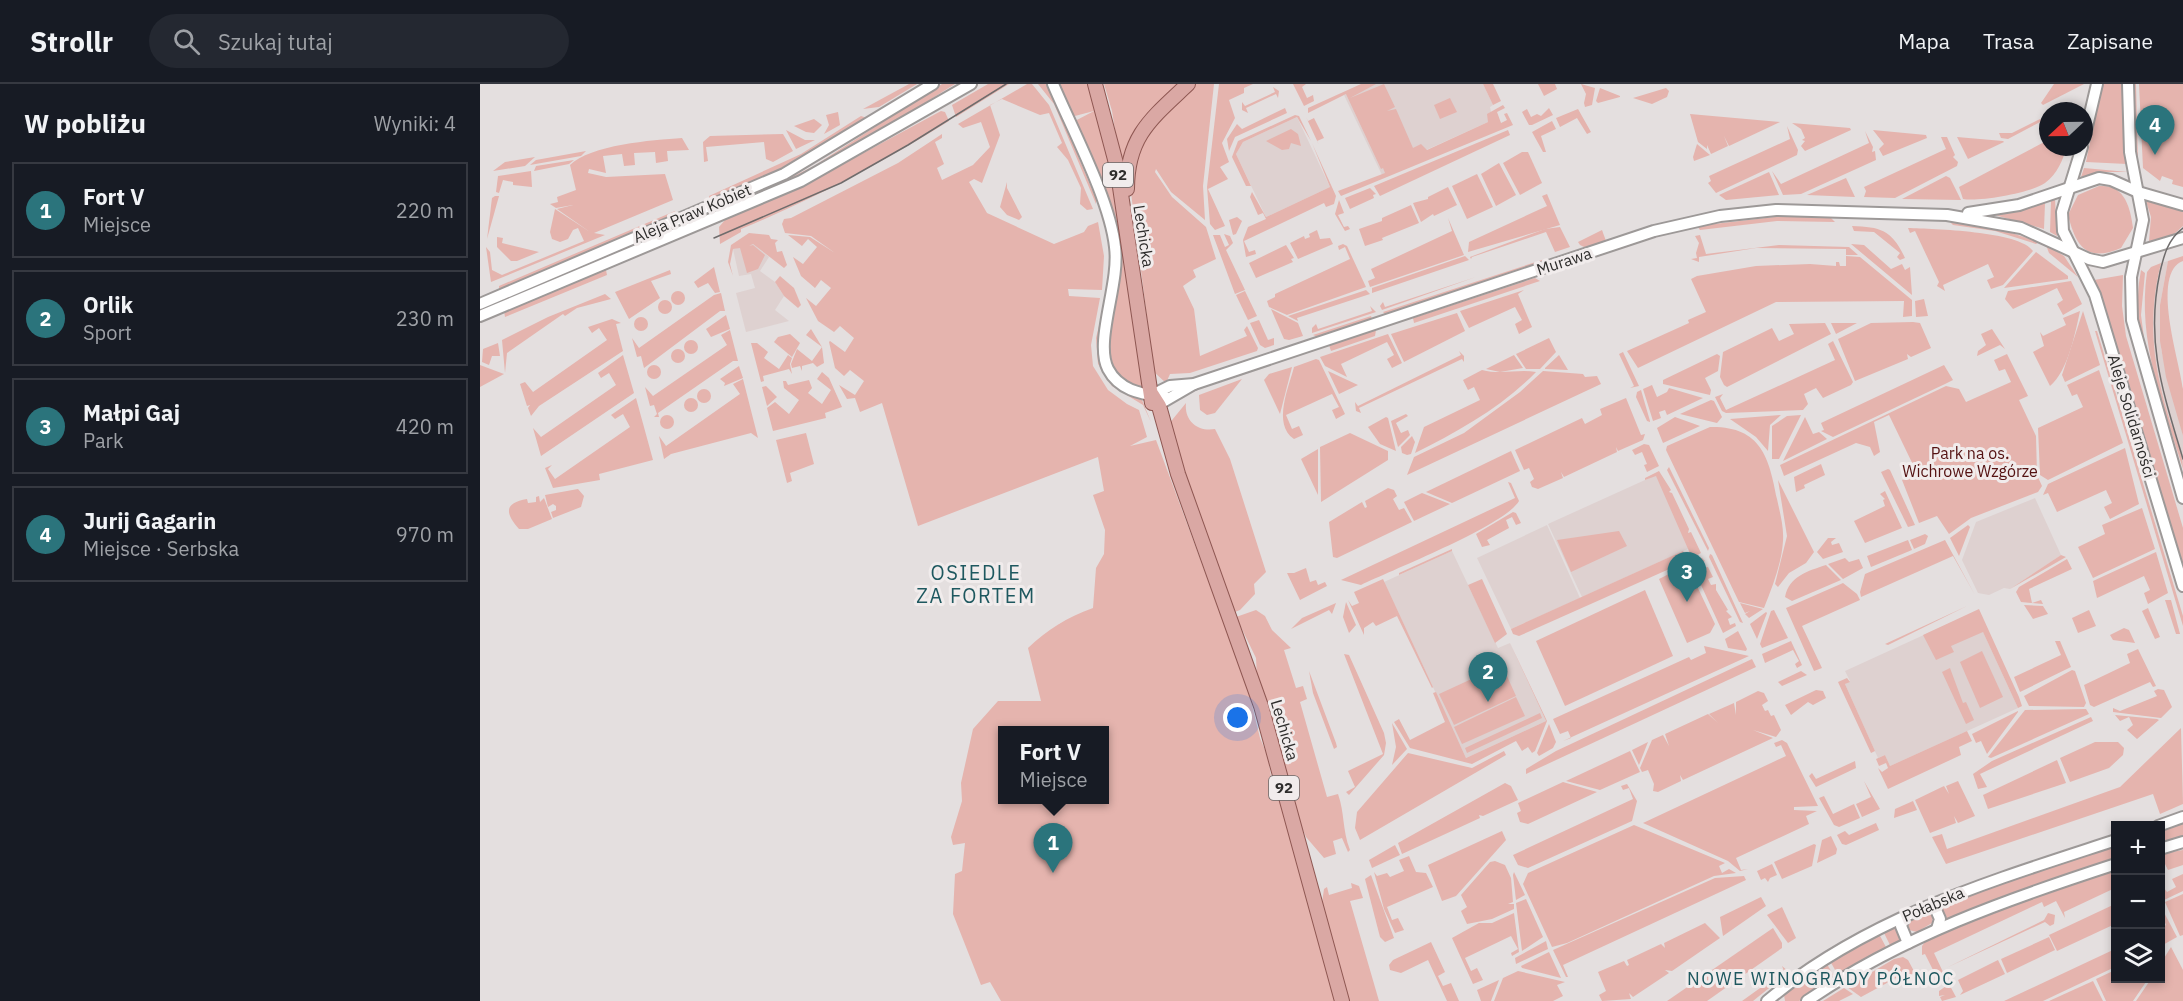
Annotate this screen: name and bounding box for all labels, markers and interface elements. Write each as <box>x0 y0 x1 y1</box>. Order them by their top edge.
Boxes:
search box <box>149 14 569 68</box>
text: Strollr <box>30 23 113 60</box>
icon: search <box>170 25 203 58</box>
text: Szukaj tutaj <box>218 27 333 56</box>
text: Mapa <box>1898 27 1950 55</box>
text: Trasa <box>1983 27 2034 55</box>
text: Zapisane <box>2067 27 2153 55</box>
north arrow <box>2039 102 2093 156</box>
text: W pobliżu <box>24 106 146 140</box>
pin: 4 <box>2136 106 2174 155</box>
text: Wyniki: 4 <box>374 110 456 137</box>
road number: 92 <box>1103 163 1133 187</box>
street label: Aleja Praw Kobiet <box>630 179 754 247</box>
text: Fort V <box>83 182 144 211</box>
text: 1 <box>40 197 52 224</box>
text: 220 m <box>396 197 454 224</box>
street label: Lechicka <box>1129 203 1159 269</box>
text: Miejsce <box>83 211 151 238</box>
street label: Murawa <box>1534 243 1595 279</box>
text: Orlik <box>83 290 133 319</box>
text: 2 <box>40 305 52 332</box>
text: 230 m <box>396 305 454 332</box>
text: Sport <box>83 319 132 346</box>
street label: Aleje Solidarności <box>2104 352 2160 480</box>
text: Małpi Gaj <box>83 398 180 427</box>
text: 3 <box>40 413 52 440</box>
text: 420 m <box>396 413 454 440</box>
text: Park <box>83 427 123 454</box>
park label: Park na os. Wichrowe Wzgórze <box>1902 443 2038 481</box>
text: Jurij Gagarin <box>83 506 216 535</box>
text: 4 <box>40 521 52 548</box>
text: 970 m <box>396 521 454 548</box>
text: Miejsce · Serbska <box>83 535 239 562</box>
pin: 3 <box>1668 552 1706 602</box>
district label: OSIEDLE ZA FORTEM <box>916 559 1036 609</box>
pin: 2 <box>1468 652 1508 702</box>
street label: Lechicka <box>1267 697 1303 763</box>
your location <box>1223 703 1252 732</box>
popup <box>998 726 1109 804</box>
text: Fort V <box>1020 737 1081 766</box>
text: Miejsce <box>1020 766 1087 793</box>
road number: 92 <box>1269 776 1299 800</box>
map controls <box>2111 821 2165 983</box>
button: + <box>2111 821 2165 875</box>
pin: 1 <box>1034 824 1072 873</box>
button: − <box>2111 875 2165 929</box>
street label: Połabska <box>1899 882 1967 926</box>
button: layers <box>2111 929 2165 983</box>
district label: NOWE WINOGRADY PÓŁNOC <box>1687 967 1955 990</box>

